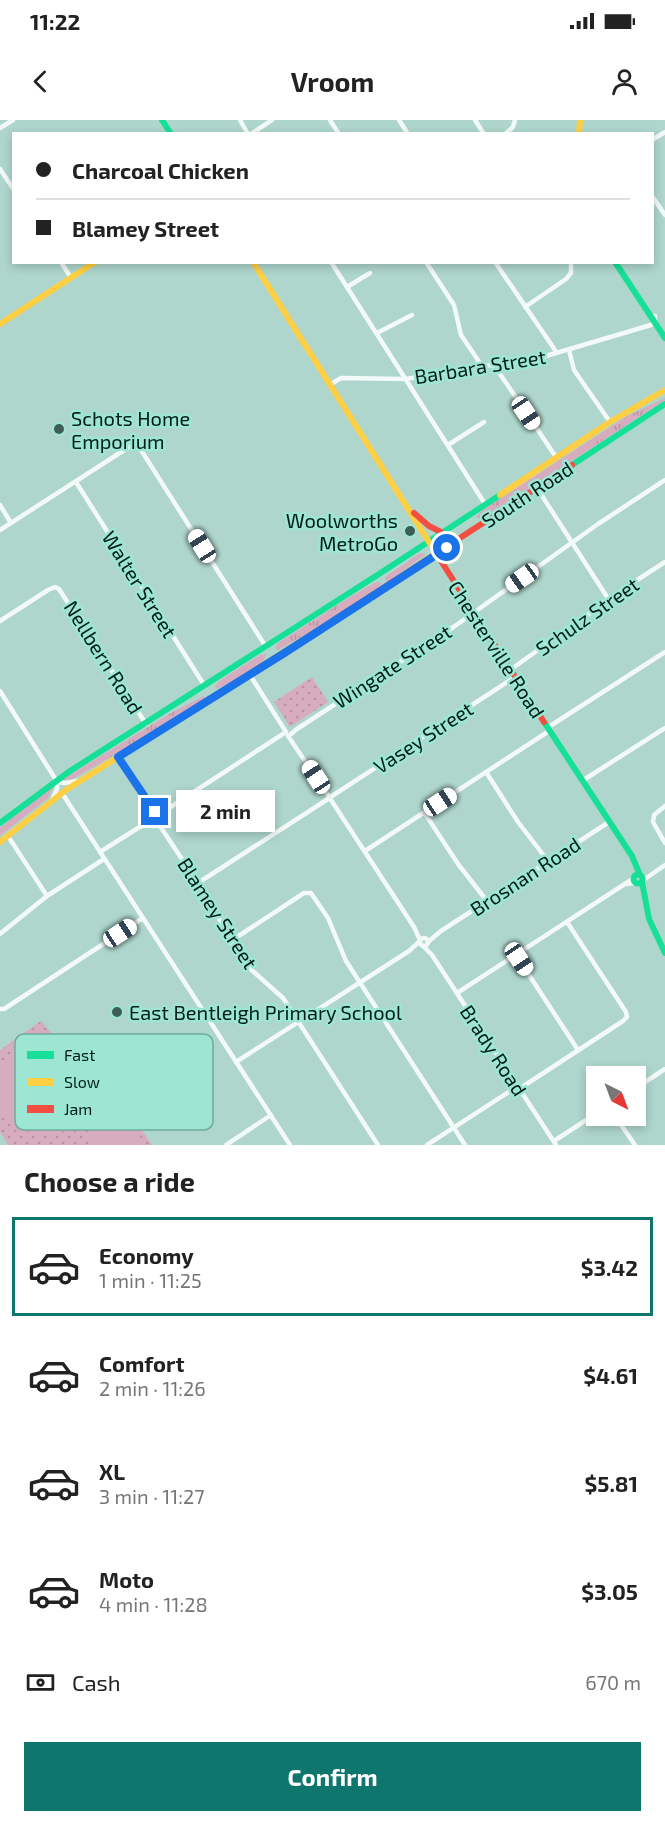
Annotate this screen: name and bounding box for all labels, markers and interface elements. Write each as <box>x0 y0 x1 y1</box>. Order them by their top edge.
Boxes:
text: 11:22 <box>30 8 80 34</box>
icon: back <box>24 65 57 98</box>
text: Vroom <box>291 65 374 97</box>
icon: person <box>608 65 641 98</box>
text: Charcoal Chicken <box>72 157 249 183</box>
text: Blamey Street <box>72 215 219 241</box>
street label: Barbara Street <box>413 344 548 388</box>
car <box>508 393 544 433</box>
place label: Schots Home Emporium <box>71 406 190 453</box>
marker: Schots Home Emporium <box>52 422 66 436</box>
street label: South Road <box>477 456 577 532</box>
place label: Woolworths MetroGo <box>286 508 398 555</box>
marker: Woolworths MetroGo <box>403 524 417 538</box>
street label: Walter Street <box>98 526 183 642</box>
car <box>185 526 219 566</box>
route start <box>433 534 460 561</box>
car <box>502 560 542 596</box>
street label: Schulz Street <box>531 571 643 660</box>
street label: Chesterville Road <box>444 576 550 722</box>
street label: Nellbern Road <box>60 596 148 718</box>
street label: Wingate Street <box>328 619 456 713</box>
street label: Vasey Street <box>369 696 477 778</box>
car <box>299 757 333 797</box>
car <box>420 785 460 819</box>
callout: 2 min <box>176 791 275 833</box>
route end <box>141 798 168 825</box>
text: 2 min <box>200 799 251 823</box>
street label: Brosnan Road <box>465 832 585 920</box>
street label: Blamey Street <box>173 853 263 973</box>
car <box>100 916 140 950</box>
car <box>501 939 537 979</box>
place label: East Bentleigh Primary School <box>129 1000 402 1024</box>
street label: Brady Road <box>456 1000 532 1100</box>
marker: East Bentleigh Primary School <box>110 1005 124 1019</box>
legend <box>15 1034 213 1130</box>
text: Fast <box>64 1045 95 1064</box>
north arrow <box>586 1066 646 1126</box>
map controls <box>586 1066 646 1126</box>
text: Slow <box>64 1072 100 1091</box>
text: Jam <box>64 1099 92 1118</box>
text: Choose a ride <box>24 1165 195 1197</box>
icon: car <box>27 1240 81 1294</box>
text: Economy <box>99 1242 194 1268</box>
text: $3.42 <box>581 1254 638 1280</box>
text: 1 min · 11:25 <box>99 1268 202 1292</box>
icon: car <box>27 1348 81 1402</box>
text: Comfort <box>99 1350 184 1376</box>
text: $4.61 <box>583 1362 638 1388</box>
text: 2 min · 11:26 <box>99 1376 206 1400</box>
icon: car <box>27 1456 81 1510</box>
text: XL <box>99 1458 125 1484</box>
text: $5.81 <box>585 1470 638 1496</box>
text: 3 min · 11:27 <box>99 1484 204 1508</box>
icon: car <box>27 1564 81 1618</box>
text: Moto <box>99 1566 154 1592</box>
text: $3.05 <box>581 1578 638 1604</box>
text: 4 min · 11:28 <box>99 1592 208 1616</box>
icon: cash <box>24 1666 57 1699</box>
text: Cash <box>72 1669 121 1695</box>
text: 670 m <box>585 1670 641 1694</box>
button: Confirm <box>24 1742 641 1811</box>

